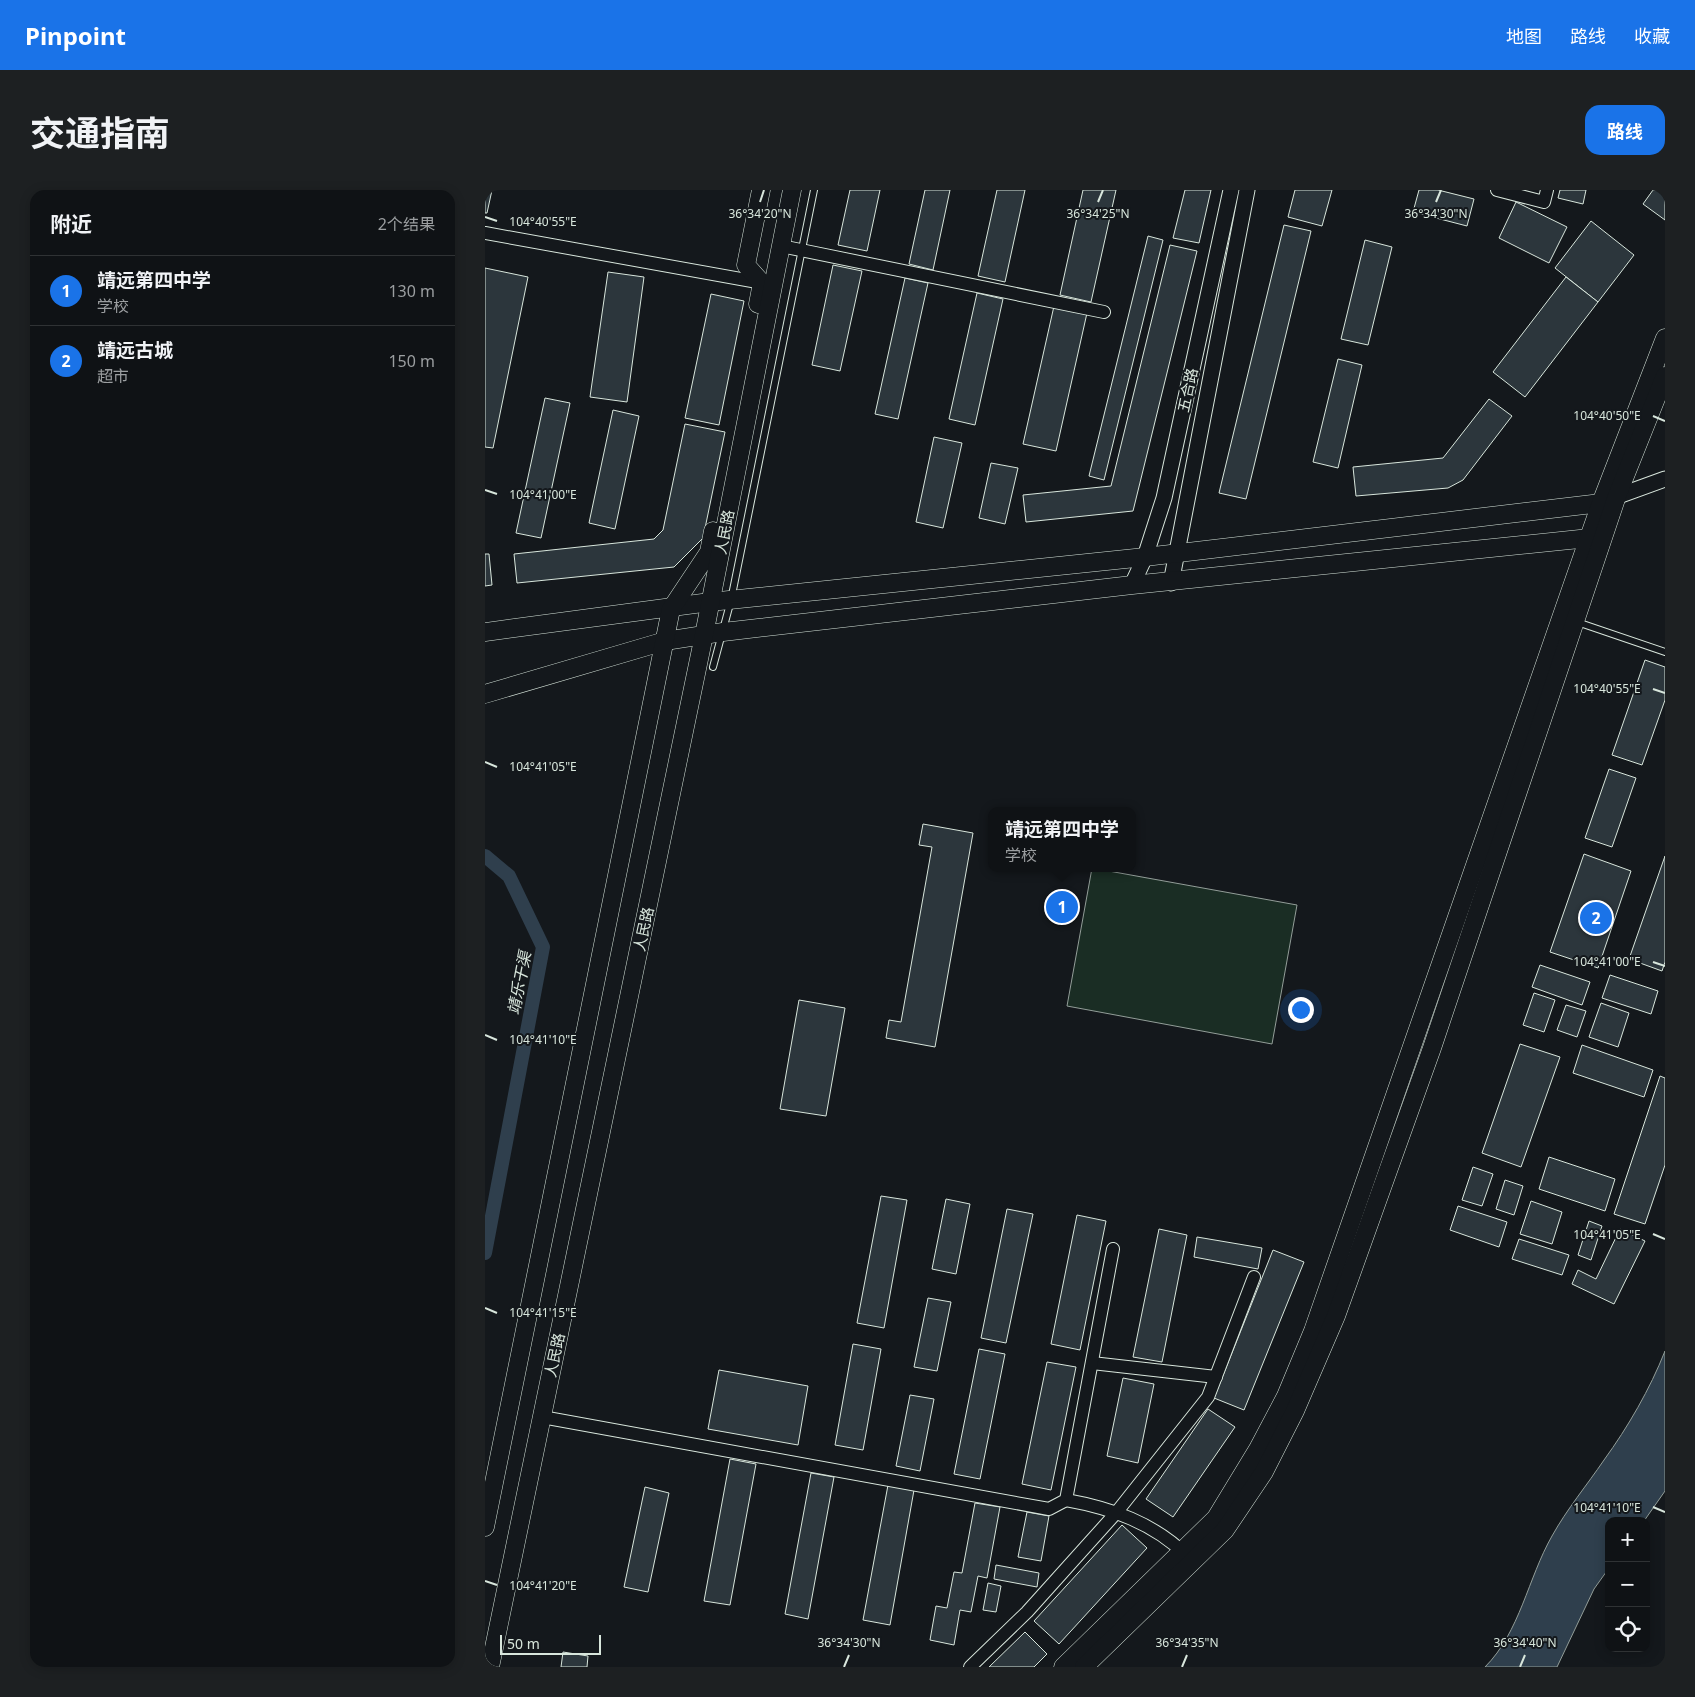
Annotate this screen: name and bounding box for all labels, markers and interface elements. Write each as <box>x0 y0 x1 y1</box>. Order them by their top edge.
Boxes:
text: Pinpoint <box>25 19 126 52</box>
text: 地图 <box>1506 24 1542 48</box>
text: 路线 <box>1570 24 1606 48</box>
text: 收藏 <box>1634 24 1670 48</box>
button: 路线 <box>1585 105 1665 155</box>
text: 交通指南 <box>30 109 170 156</box>
text: 36°34'20"N <box>728 205 792 222</box>
text: 36°34'25"N <box>1066 205 1130 222</box>
text: 36°34'30"N <box>1404 205 1468 222</box>
text: 附近 <box>50 210 92 238</box>
text: 2个结果 <box>378 213 435 235</box>
text: 104°40'55"E <box>509 213 577 230</box>
text: 靖远第四中学 <box>97 267 211 293</box>
text: 1 <box>61 280 71 302</box>
text: 130 m <box>388 280 435 302</box>
text: 学校 <box>97 295 129 317</box>
text: 靖远古城 <box>97 337 173 363</box>
text: 2 <box>61 350 71 372</box>
text: 150 m <box>388 350 435 372</box>
text: 超市 <box>97 365 129 387</box>
street label: 五合路 <box>1173 366 1201 414</box>
text: 104°40'50"E <box>1573 407 1641 424</box>
text: 104°41'00"E <box>509 486 577 503</box>
street label: 人民路 <box>710 508 738 556</box>
text: 104°40'55"E <box>1573 680 1641 697</box>
text: 104°41'05"E <box>509 758 577 775</box>
popup <box>988 807 1136 872</box>
text: 靖远第四中学 <box>1005 816 1119 842</box>
text: 学校 <box>1005 844 1037 866</box>
pin: 1 <box>1046 888 1078 926</box>
pin: 2 <box>1580 899 1612 937</box>
street label: 人民路 <box>629 905 657 953</box>
water label: 靖乐干渠 <box>502 948 536 1017</box>
text: 104°41'00"E <box>1573 953 1641 970</box>
your location <box>1288 997 1314 1023</box>
text: 104°41'10"E <box>509 1031 577 1048</box>
text: 104°41'05"E <box>1573 1226 1641 1243</box>
text: 104°41'15"E <box>509 1304 577 1321</box>
street label: 人民路 <box>540 1331 568 1379</box>
text: 104°41'10"E <box>1573 1499 1641 1516</box>
map controls <box>1605 1517 1650 1652</box>
button: + <box>1605 1517 1650 1562</box>
button: − <box>1605 1562 1650 1607</box>
text: 104°41'20"E <box>509 1577 577 1594</box>
button: locate <box>1605 1607 1650 1652</box>
scale bar <box>500 1632 601 1655</box>
text: 50 m <box>507 1634 540 1653</box>
text: 36°34'30"N <box>817 1634 881 1651</box>
text: 36°34'35"N <box>1155 1634 1219 1651</box>
text: 36°34'40"N <box>1493 1634 1557 1651</box>

